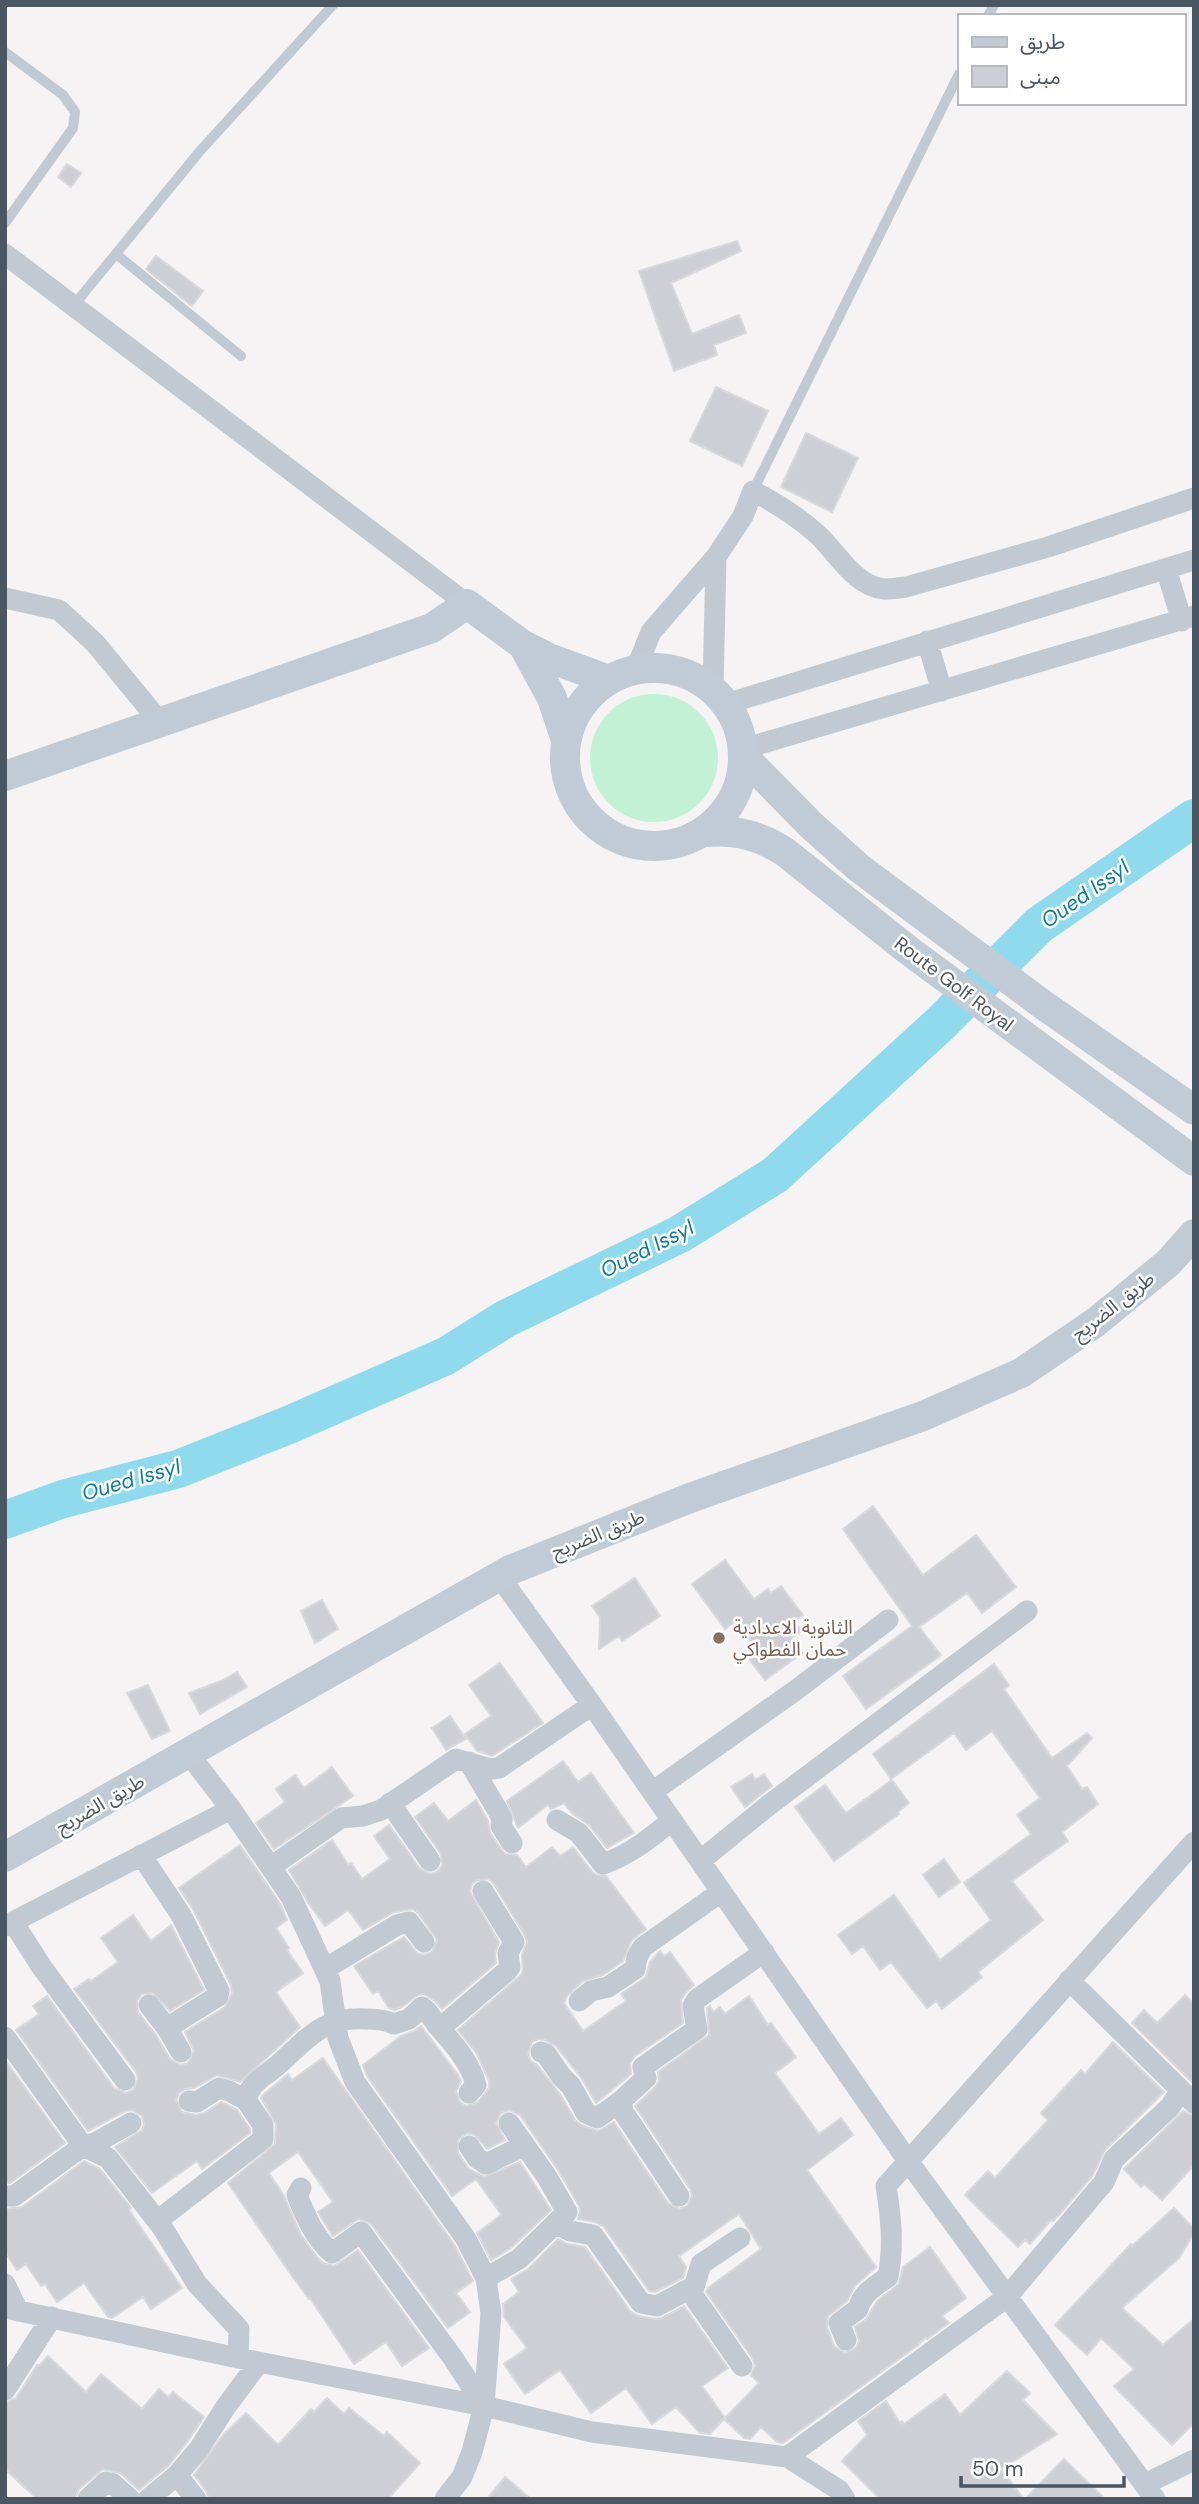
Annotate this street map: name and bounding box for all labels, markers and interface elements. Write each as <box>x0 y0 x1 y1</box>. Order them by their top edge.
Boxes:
legend <box>958 14 1185 105</box>
text: طريق <box>1020 28 1065 56</box>
text: مبنى <box>1020 63 1061 91</box>
water label: Oued Issyl <box>1035 853 1135 935</box>
street label: Route Golf Royal <box>889 931 1019 1037</box>
water label: Oued Issyl <box>595 1213 699 1284</box>
street label: طريق الضريح <box>1067 1266 1161 1348</box>
water label: Oued Issyl <box>78 1452 184 1507</box>
street label: طريق الضريح <box>548 1504 649 1566</box>
place label: الثانوية الاعدادية حمان الفطواكي <box>733 1615 853 1664</box>
marker: الثانوية الاعدادية حمان الفطواكي <box>711 1630 727 1646</box>
street label: طريق الضريح <box>51 1769 150 1841</box>
scale bar <box>961 2444 1124 2488</box>
text: 50 m <box>972 2455 1023 2483</box>

